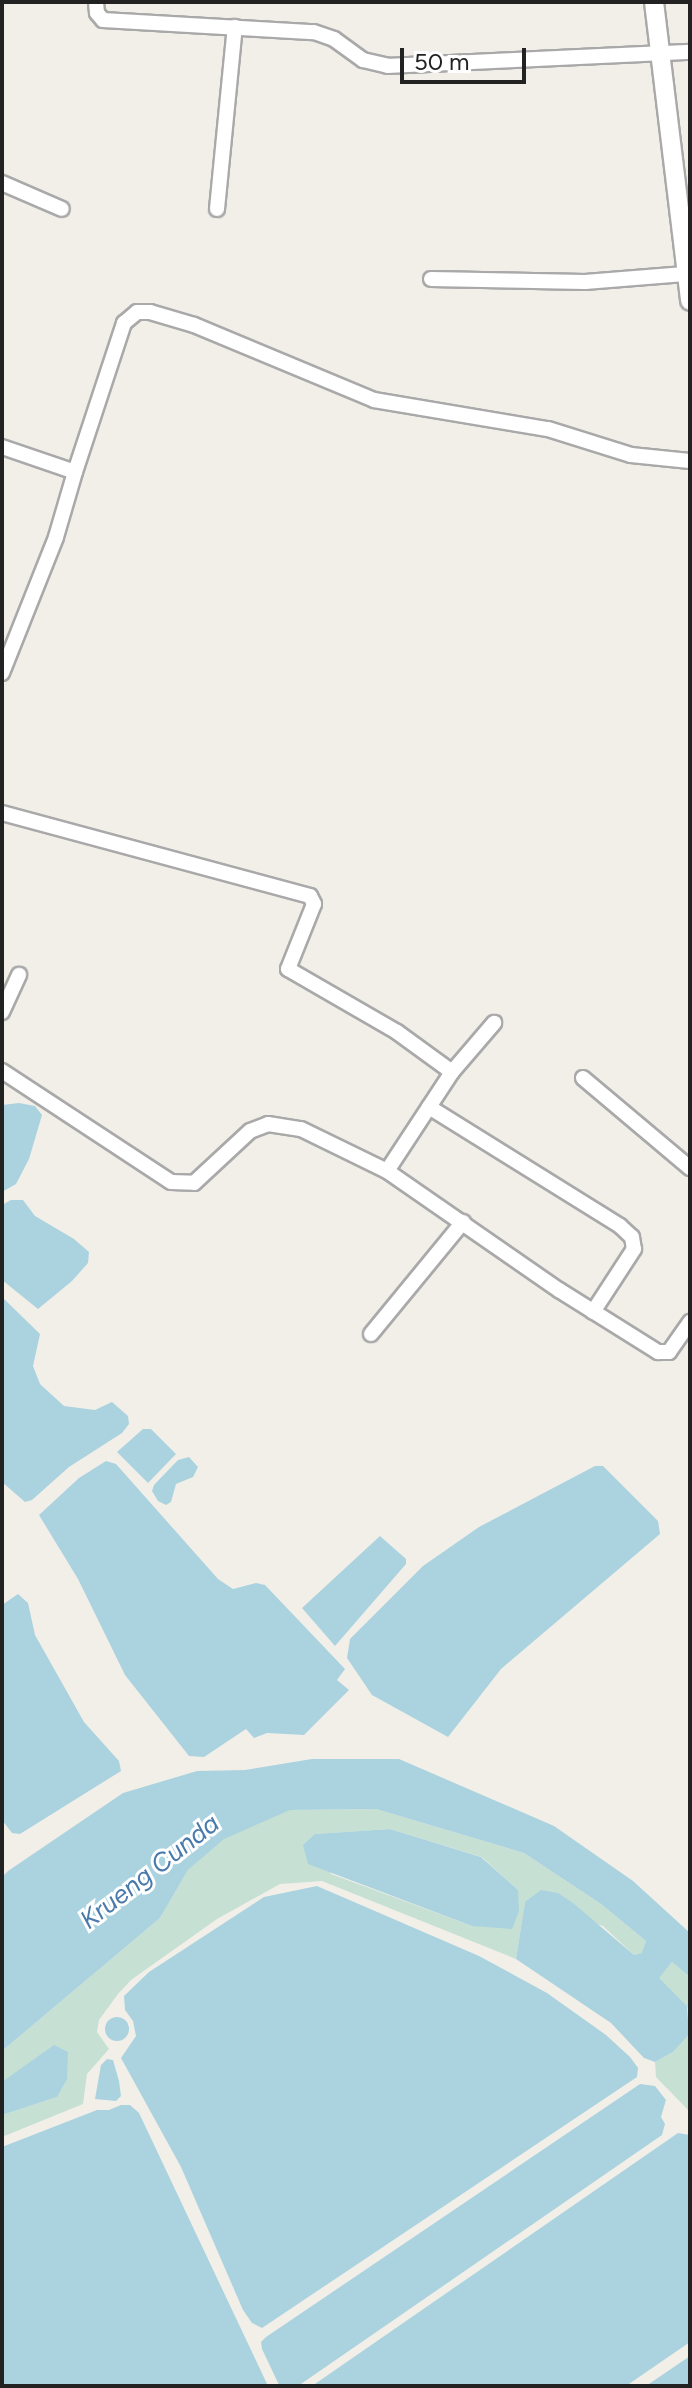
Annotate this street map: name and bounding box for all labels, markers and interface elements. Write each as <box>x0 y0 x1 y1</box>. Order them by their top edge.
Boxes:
scale bar <box>404 32 530 82</box>
text: 50 m <box>414 47 470 76</box>
water label: Krueng Cunda <box>74 1808 226 1936</box>

